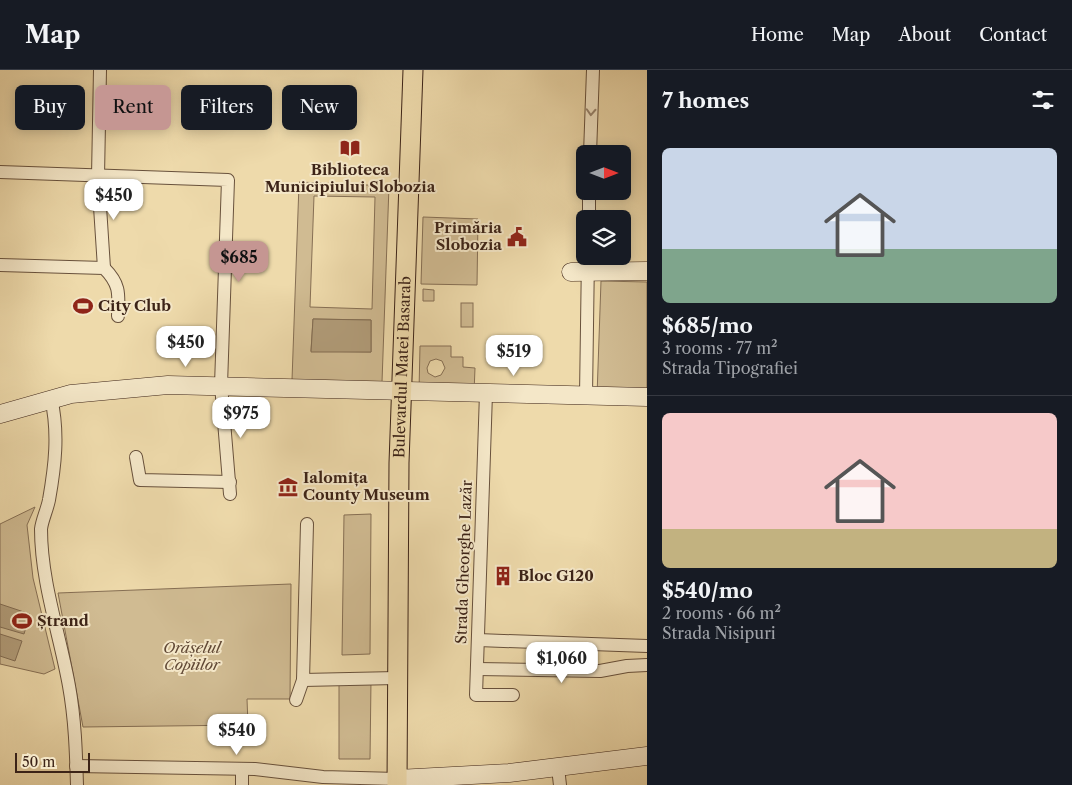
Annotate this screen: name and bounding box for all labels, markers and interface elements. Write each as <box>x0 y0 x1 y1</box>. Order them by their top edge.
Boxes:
text: Map <box>25 20 80 49</box>
text: Home <box>751 24 804 46</box>
text: Map <box>832 24 870 46</box>
text: About <box>898 24 951 46</box>
text: Contact <box>979 24 1047 46</box>
chip: Buy <box>15 85 85 130</box>
chip: Rent <box>95 85 171 130</box>
chip: Filters <box>181 85 272 130</box>
chip: New <box>282 85 357 130</box>
icon: filters <box>1029 86 1057 114</box>
text: 7 homes <box>662 88 749 113</box>
one-way arrow <box>586 108 596 116</box>
library icon: Biblioteca Municipiului Slobozia <box>339 137 361 159</box>
north arrow <box>576 145 631 200</box>
map controls <box>576 145 631 265</box>
place label: Biblioteca Municipiului Slobozia <box>265 160 436 196</box>
pin: $450 <box>84 178 144 221</box>
icon: home <box>815 180 905 270</box>
text: $450 <box>95 185 133 205</box>
button: layers <box>576 210 631 265</box>
place label: Primăria Slobozia <box>434 218 502 254</box>
public building icon: Primăria Slobozia <box>506 226 528 248</box>
pin: $685 <box>209 240 269 283</box>
text: $685 <box>220 247 258 267</box>
street label: Bulevardul Matei Basarab <box>389 276 415 458</box>
sports icon: City Club <box>72 295 94 317</box>
place label: City Club <box>98 296 171 315</box>
text: $685/mo <box>662 313 753 338</box>
pin: $450 <box>156 326 216 368</box>
text: $450 <box>167 332 205 352</box>
pin: $519 <box>484 334 544 377</box>
text: 3 rooms · 77 m² <box>662 338 778 358</box>
text: $519 <box>497 341 531 361</box>
text: Strada Tipografiei <box>662 358 798 378</box>
pin: $975 <box>211 396 271 439</box>
text: $975 <box>223 403 259 423</box>
icon: home <box>815 446 905 536</box>
place label: Ialomița County Museum <box>303 468 430 504</box>
museum icon: Ialomița County Museum <box>277 476 299 498</box>
street label: Strada Gheorghe Lazăr <box>451 479 476 644</box>
building icon: Bloc G120 <box>492 565 514 587</box>
place label: Bloc G120 <box>518 566 594 585</box>
text: $540/mo <box>662 578 753 603</box>
text: 2 rooms · 66 m² <box>662 603 781 623</box>
sports icon: Ștrand <box>11 610 33 632</box>
place label: Ștrand <box>37 611 89 630</box>
text: Strada Nisipuri <box>662 623 776 643</box>
park label: Orășelul Copiilor <box>163 638 223 674</box>
pin: $1,060 <box>521 642 603 684</box>
text: $1,060 <box>537 648 587 668</box>
pin: $540 <box>207 714 267 756</box>
text: $540 <box>218 720 256 740</box>
scale bar <box>15 750 90 773</box>
text: 50 m <box>22 753 55 771</box>

